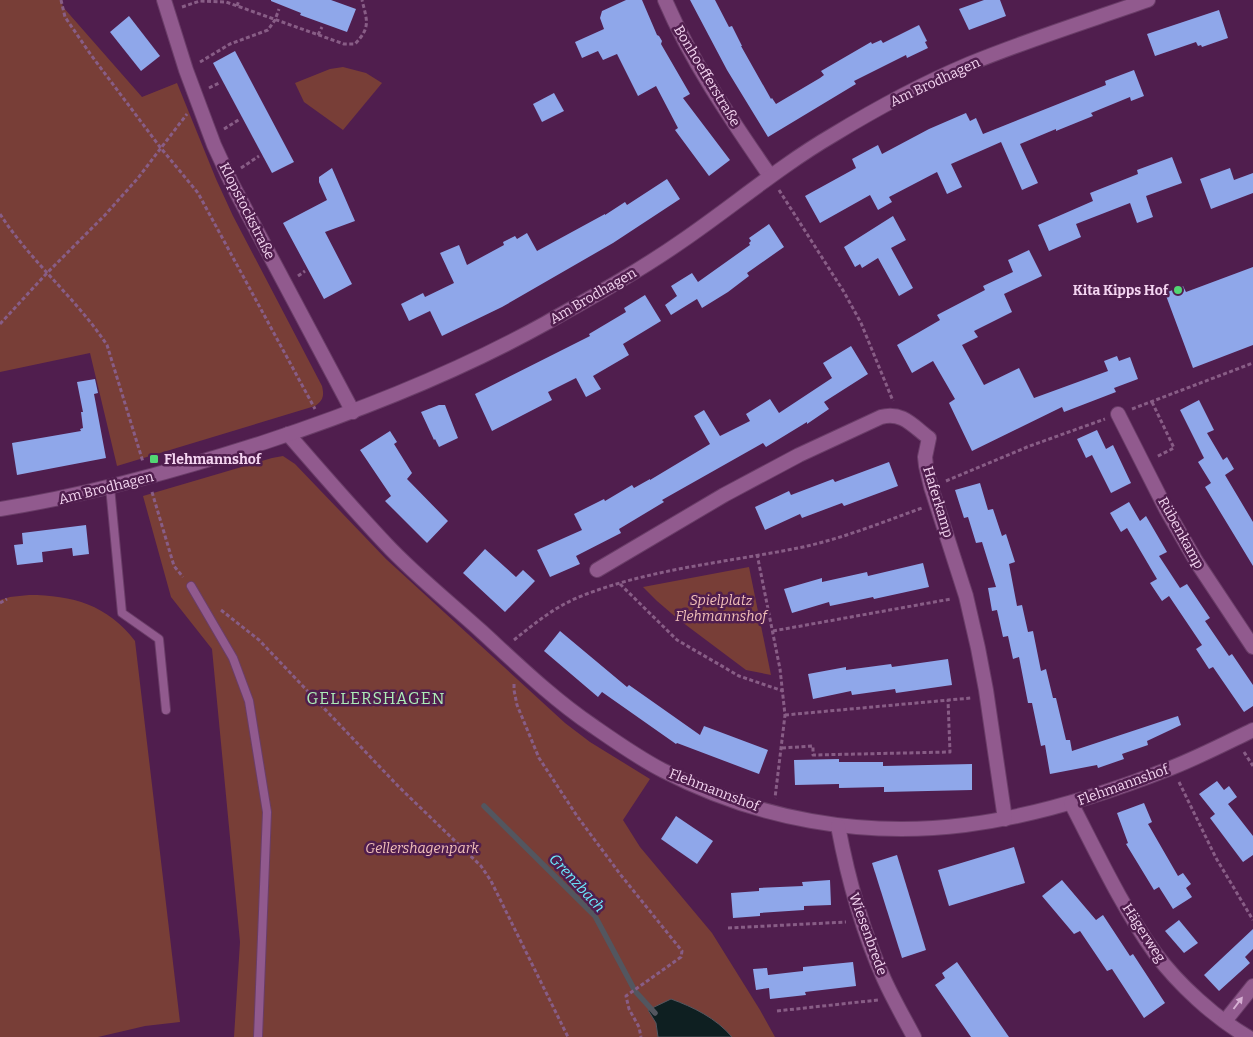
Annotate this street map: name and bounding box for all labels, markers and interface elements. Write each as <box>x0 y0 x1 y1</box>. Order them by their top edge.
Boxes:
street label: Bonhoefferstraße <box>670 22 744 130</box>
street label: Am Brodhagen <box>887 54 983 110</box>
street label: Klopstockstraße <box>215 160 279 262</box>
street label: Am Brodhagen <box>547 264 639 328</box>
place label: Kita Kipps Hof <box>1073 282 1169 299</box>
marker: Kita Kipps Hof <box>1172 284 1184 296</box>
place label: Flehmannshof <box>164 451 262 468</box>
marker: Flehmannshof <box>148 453 160 465</box>
street label: Haferkamp <box>919 464 957 540</box>
street label: Am Brodhagen <box>57 468 155 508</box>
street label: Rübenkamp <box>1154 494 1208 572</box>
park label: Spielplatz Flehmannshof <box>675 592 769 625</box>
district label: GELLERSHAGEN <box>307 689 445 708</box>
street label: Flehmannshof <box>1075 760 1172 809</box>
street label: Flehmannshof <box>667 765 763 815</box>
park label: Gellershagenpark <box>365 840 479 857</box>
water label: Grenzbach <box>545 850 609 916</box>
street label: Wiesenbrede <box>845 891 891 977</box>
street label: Hägerweg <box>1119 900 1169 966</box>
one-way arrow <box>1233 997 1244 1010</box>

